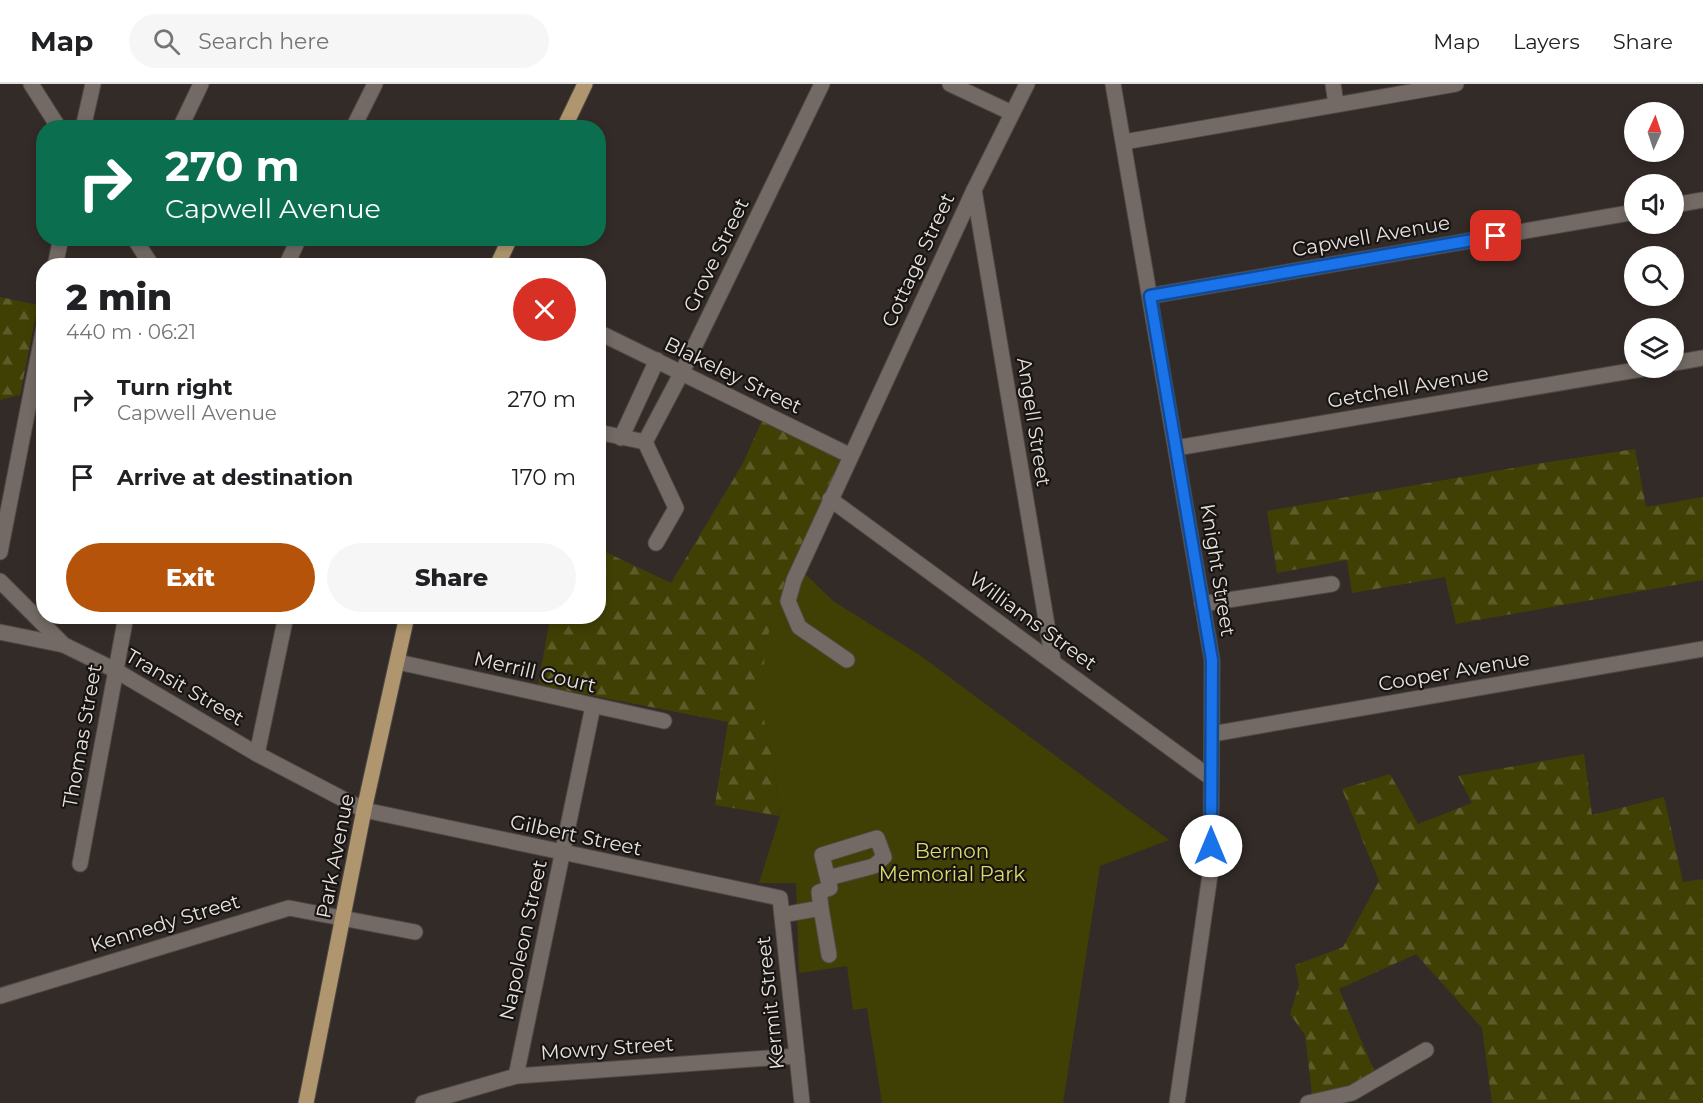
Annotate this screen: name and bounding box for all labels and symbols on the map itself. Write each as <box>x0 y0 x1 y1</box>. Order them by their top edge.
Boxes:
north arrow <box>1624 102 1684 162</box>
street label: Cottage Street <box>876 189 960 331</box>
street label: Grove Street <box>678 194 754 316</box>
street label: Capwell Avenue <box>1290 210 1452 262</box>
pin <box>1470 210 1521 261</box>
street label: Blakeley Street <box>660 331 806 419</box>
street label: Angell Street <box>1012 356 1056 488</box>
street label: Getchell Avenue <box>1325 361 1491 413</box>
street label: Knight Street <box>1196 502 1240 638</box>
street label: Williams Street <box>965 567 1101 675</box>
street label: Transit Street <box>122 643 248 731</box>
street label: Merrill Court <box>472 646 598 698</box>
street label: Cooper Avenue <box>1376 646 1532 696</box>
street label: Thomas Street <box>58 662 106 810</box>
street label: Park Avenue <box>311 792 359 920</box>
street label: Gilbert Street <box>508 809 644 861</box>
position arrow <box>1179 814 1243 878</box>
park label: Bernon Memorial Park <box>879 839 1025 886</box>
street label: Napoleon Street <box>494 858 552 1022</box>
street label: Kennedy Street <box>87 889 243 957</box>
street label: Kermit Street <box>751 935 789 1071</box>
street label: Mowry Street <box>540 1031 674 1065</box>

